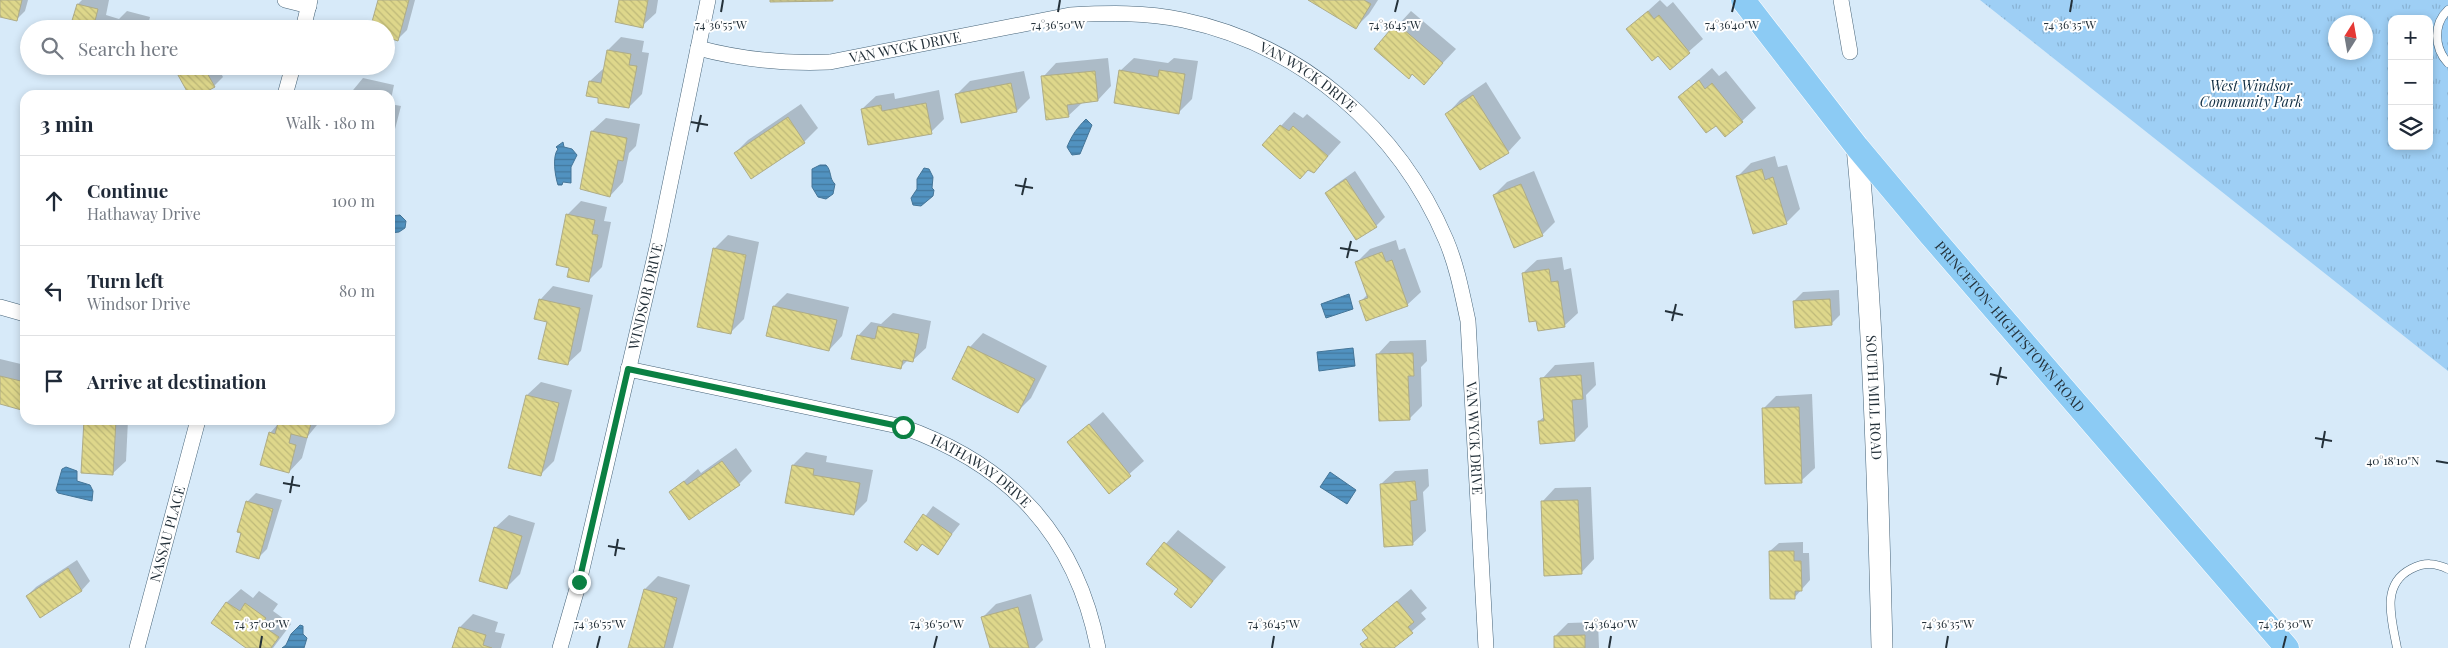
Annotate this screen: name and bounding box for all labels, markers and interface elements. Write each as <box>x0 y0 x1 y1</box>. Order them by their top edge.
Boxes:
north arrow <box>2328 15 2373 60</box>
map controls <box>2388 15 2433 150</box>
button: + <box>2388 15 2433 60</box>
text: 74°36'55"W <box>695 16 747 32</box>
text: 74°36'50"W <box>1031 16 1085 32</box>
text: 74°36'45"W <box>1369 16 1421 32</box>
text: 74°36'40"W <box>1705 16 1759 32</box>
text: 74°36'35"W <box>2044 16 2096 32</box>
search box <box>20 20 395 75</box>
street label: VAN WYCK DRIVE <box>847 27 963 67</box>
icon: search <box>38 34 66 62</box>
text: Search here <box>78 35 178 61</box>
street label: VAN WYCK DRIVE <box>1256 36 1361 116</box>
button: − <box>2388 60 2433 105</box>
park label: West Windsor Community Park <box>2200 76 2302 111</box>
button: layers <box>2388 105 2433 150</box>
text: 3 min <box>40 109 94 137</box>
text: Walk · 180 m <box>286 112 375 133</box>
text: Continue <box>87 177 168 203</box>
icon: ahead <box>40 187 68 215</box>
text: 100 m <box>332 190 375 211</box>
text: Hathaway Drive <box>87 203 201 224</box>
street label: PRINCETON-HIGHTSTOWN ROAD <box>1931 237 2089 416</box>
street label: WINDSOR DRIVE <box>623 241 667 352</box>
text: Turn left <box>87 267 164 293</box>
icon: left <box>40 277 68 305</box>
text: 80 m <box>339 280 375 301</box>
text: Windsor Drive <box>87 293 190 314</box>
street label: SOUTH MILL ROAD <box>1862 334 1887 460</box>
icon: arrive <box>40 367 68 395</box>
text: Arrive at destination <box>87 368 267 394</box>
street label: VAN WYCK DRIVE <box>1462 380 1488 495</box>
route start <box>892 416 915 439</box>
street label: HATHAWAY DRIVE <box>928 429 1036 511</box>
text: 40°18'10"N <box>2366 452 2420 468</box>
street label: NASSAU PLACE <box>145 484 189 584</box>
route end <box>568 571 591 594</box>
text: 74°37'00"W <box>235 615 290 631</box>
text: 74°36'55"W <box>574 615 626 631</box>
text: 74°36'50"W <box>910 615 964 631</box>
text: 74°36'45"W <box>1248 615 1300 631</box>
text: 74°36'40"W <box>1584 615 1638 631</box>
text: 74°36'35"W <box>1922 615 1974 631</box>
text: 74°36'30"W <box>2259 615 2313 631</box>

